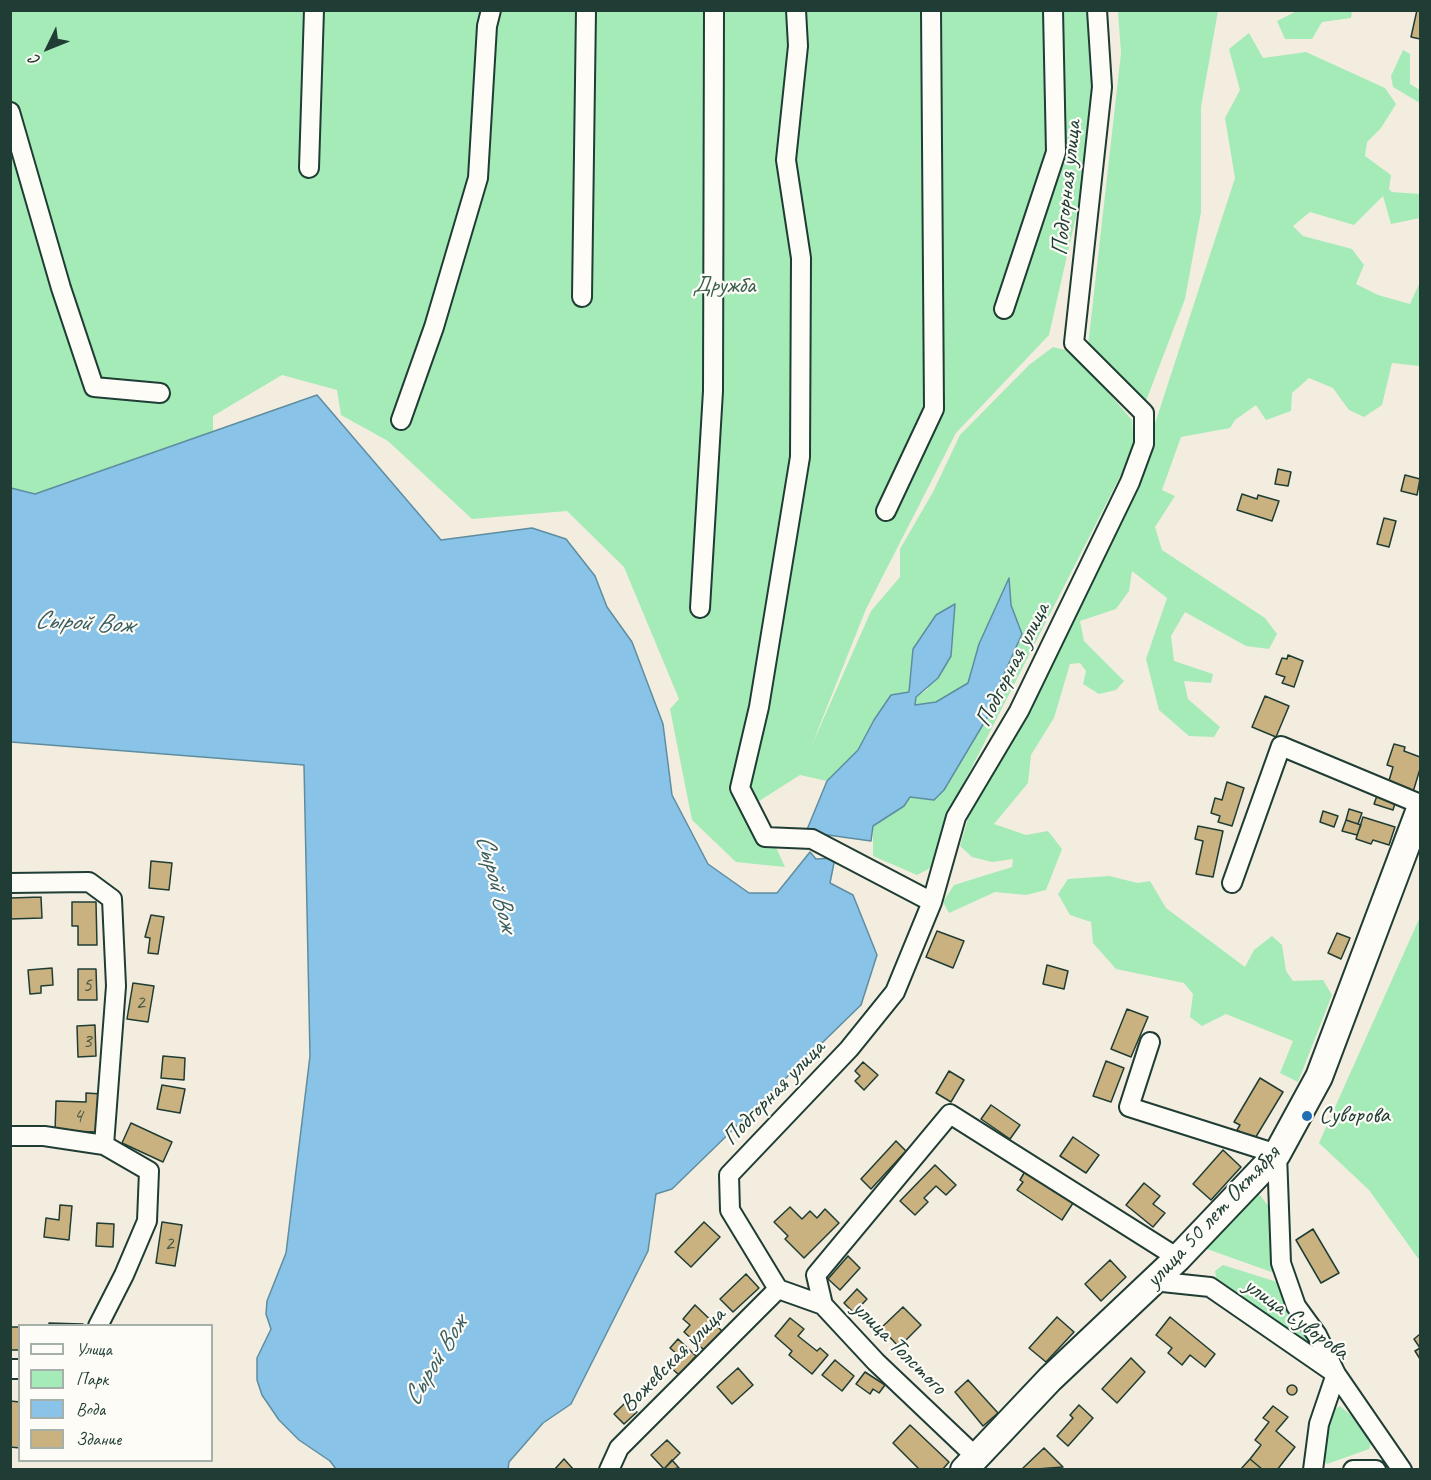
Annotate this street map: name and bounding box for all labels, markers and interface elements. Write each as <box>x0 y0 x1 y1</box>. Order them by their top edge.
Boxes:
north arrow <box>18 18 78 78</box>
text: С <box>25 51 45 70</box>
street label: Подгорная улица <box>1046 119 1088 257</box>
park label: Дружба <box>693 272 755 300</box>
street label: Подгорная улица <box>969 598 1057 732</box>
water label: Сырой Вож <box>34 605 134 641</box>
water label: Сырой Вож <box>468 831 524 935</box>
house number: 5 <box>82 972 92 998</box>
house number: 2 <box>135 990 145 1016</box>
house number: 3 <box>82 1028 92 1054</box>
street label: Подгорная улица <box>717 1034 831 1152</box>
place label: Суворова <box>1319 1102 1390 1130</box>
house number: 4 <box>73 1103 83 1129</box>
marker: Суворова <box>1300 1109 1314 1123</box>
street label: улица 50 лет Октября <box>1140 1140 1286 1294</box>
house number: 2 <box>164 1231 174 1257</box>
street label: улица Суворова <box>1238 1271 1354 1367</box>
street label: улица Толстого <box>846 1295 952 1401</box>
street label: Вожевская улица <box>614 1301 732 1419</box>
water label: Сырой Вож <box>397 1310 475 1412</box>
legend <box>18 1324 213 1462</box>
text: Улица <box>76 1338 112 1360</box>
text: Парк <box>76 1368 108 1390</box>
text: Вода <box>76 1398 105 1420</box>
text: Здание <box>76 1428 121 1450</box>

